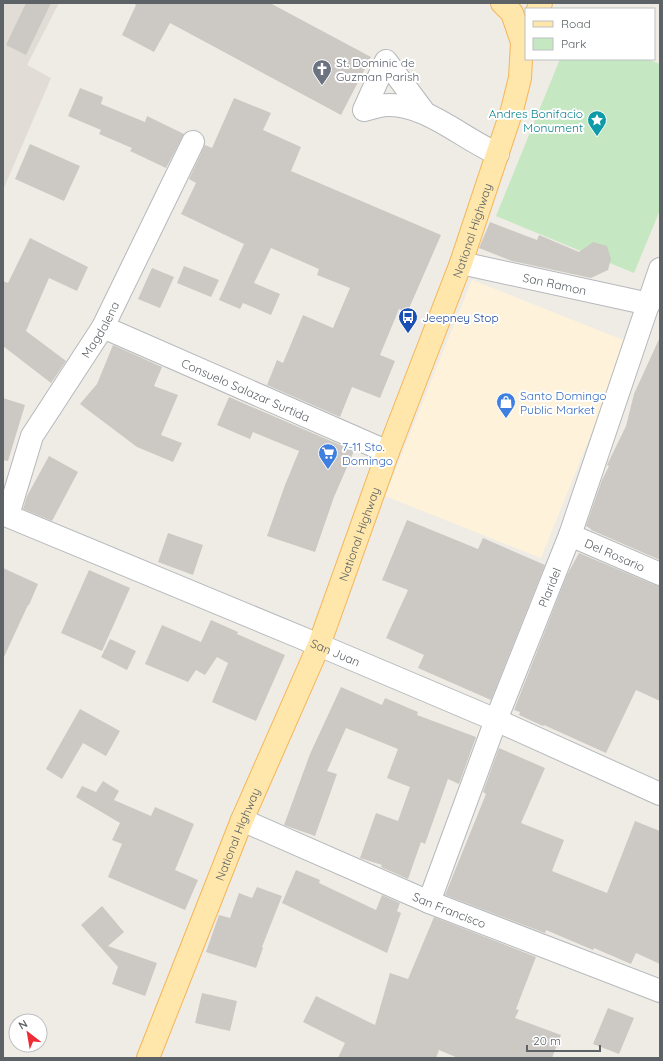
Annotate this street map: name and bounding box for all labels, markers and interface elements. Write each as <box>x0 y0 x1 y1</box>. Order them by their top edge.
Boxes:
legend <box>525 8 655 60</box>
text: Road <box>561 16 591 31</box>
text: Park <box>561 36 586 51</box>
place label: St. Dominic de Guzman Parish <box>336 55 419 84</box>
church icon: St. Dominic de Guzman Parish <box>311 58 333 86</box>
place label: Andres Bonifacio Monument <box>489 106 583 135</box>
place icon: Andres Bonifacio Monument <box>586 109 608 137</box>
street label: National Highway <box>449 181 495 280</box>
street label: San Ramon <box>522 269 588 298</box>
street label: Magdalena <box>78 299 122 360</box>
bus stop icon: Jeepney Stop <box>397 306 419 334</box>
place label: Jeepney Stop <box>422 310 499 325</box>
street label: Consuelo Salazar Surtida <box>179 355 312 424</box>
place label: Santo Domingo Public Market <box>520 388 606 417</box>
shop icon: Santo Domingo Public Market <box>495 391 517 419</box>
place label: 7-11 Sto. Domingo <box>342 439 393 468</box>
supermarket icon: 7-11 Sto. Domingo <box>317 442 339 470</box>
street label: National Highway <box>335 485 382 583</box>
street label: Del Rosario <box>582 535 647 574</box>
street label: Plaridel <box>535 565 564 609</box>
street label: San Juan <box>309 635 362 669</box>
street label: National Highway <box>211 785 263 883</box>
street label: San Francisco <box>410 888 488 931</box>
north arrow <box>8 1013 48 1053</box>
text: N <box>16 1016 30 1033</box>
scale bar <box>527 1027 600 1053</box>
text: 20 m <box>533 1033 561 1048</box>

